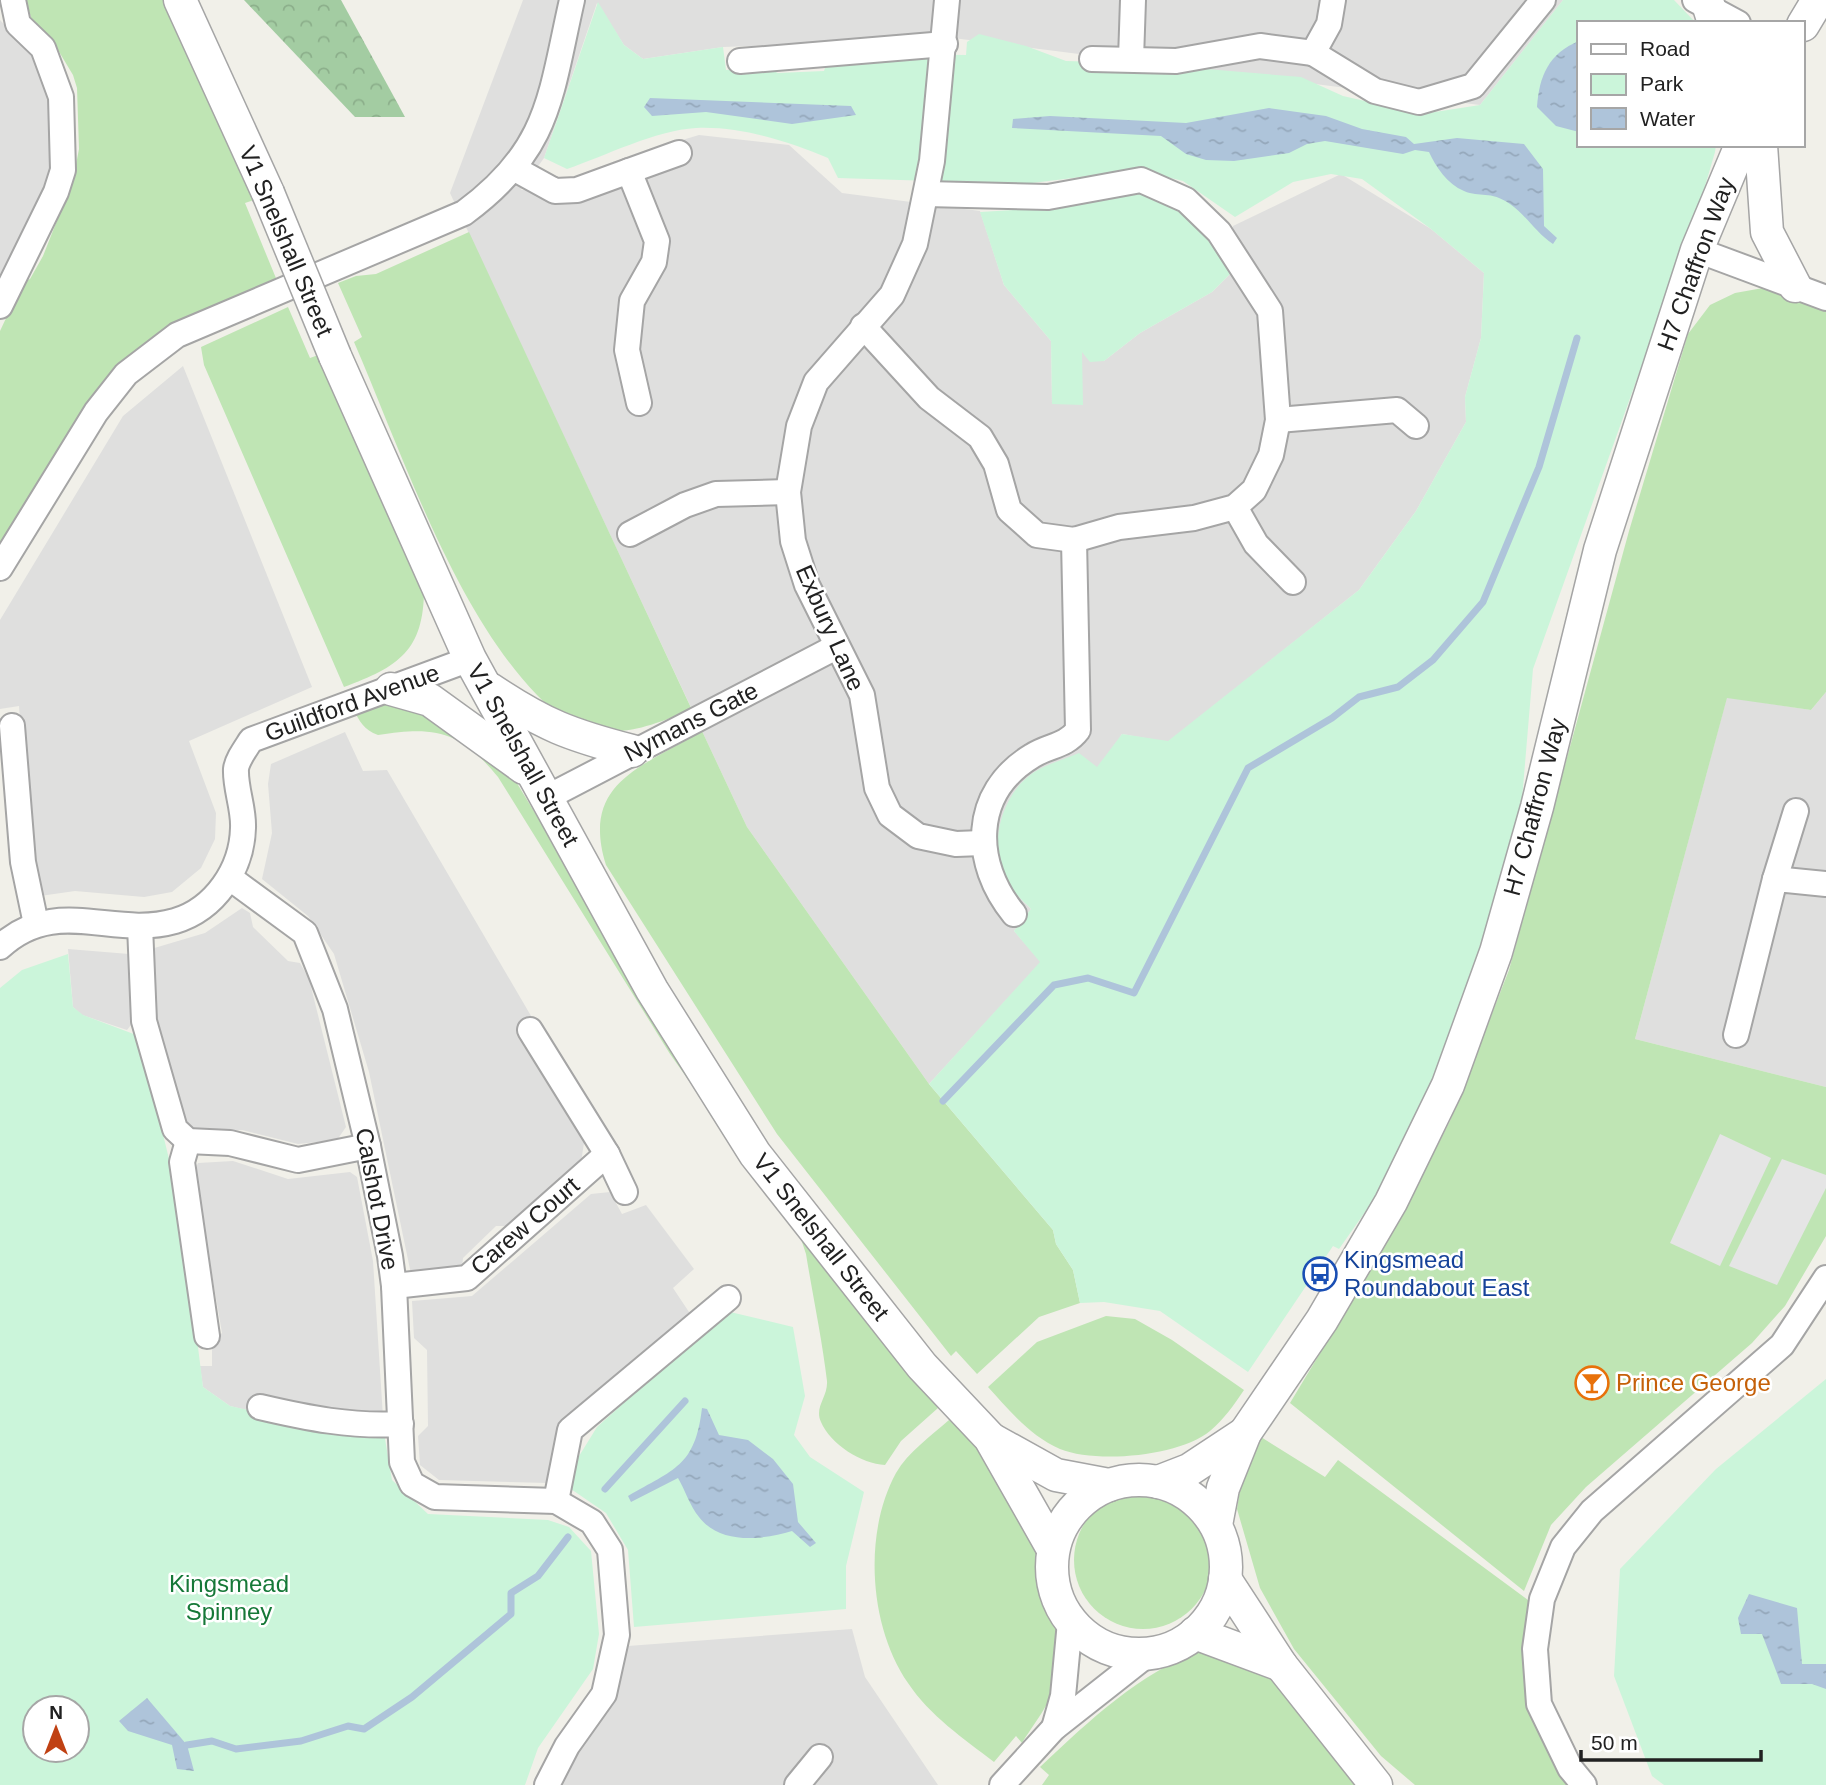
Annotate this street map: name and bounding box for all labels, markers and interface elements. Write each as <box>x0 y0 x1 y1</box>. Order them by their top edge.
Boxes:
legend <box>1577 21 1805 147</box>
text: Road <box>1640 37 1690 60</box>
text: Park <box>1640 72 1684 95</box>
text: Water <box>1640 107 1695 130</box>
street label: V1 Snelshall Street <box>234 142 339 340</box>
street label: H7 Chaffron Way <box>1652 173 1739 354</box>
street label: Exbury Lane <box>791 561 870 695</box>
street label: Guildford Avenue <box>261 658 443 747</box>
street label: V1 Snelshall Street <box>462 659 585 851</box>
street label: Nymans Gate <box>619 676 762 767</box>
street label: H7 Chaffron Way <box>1498 715 1571 899</box>
street label: Calshot Drive <box>350 1126 404 1272</box>
street label: V1 Snelshall Street <box>748 1148 895 1326</box>
street label: Carew Court <box>465 1171 585 1280</box>
place label: Kingsmead Roundabout East <box>1344 1246 1530 1301</box>
bus stop icon: Kingsmead Roundabout East <box>1301 1255 1339 1293</box>
bar icon: Prince George <box>1573 1364 1611 1402</box>
place label: Prince George <box>1616 1369 1771 1396</box>
park label: Kingsmead Spinney <box>169 1570 289 1625</box>
north arrow <box>21 1694 91 1764</box>
text: N <box>49 1702 63 1723</box>
scale bar <box>1581 1718 1761 1762</box>
text: 50 m <box>1591 1731 1638 1754</box>

